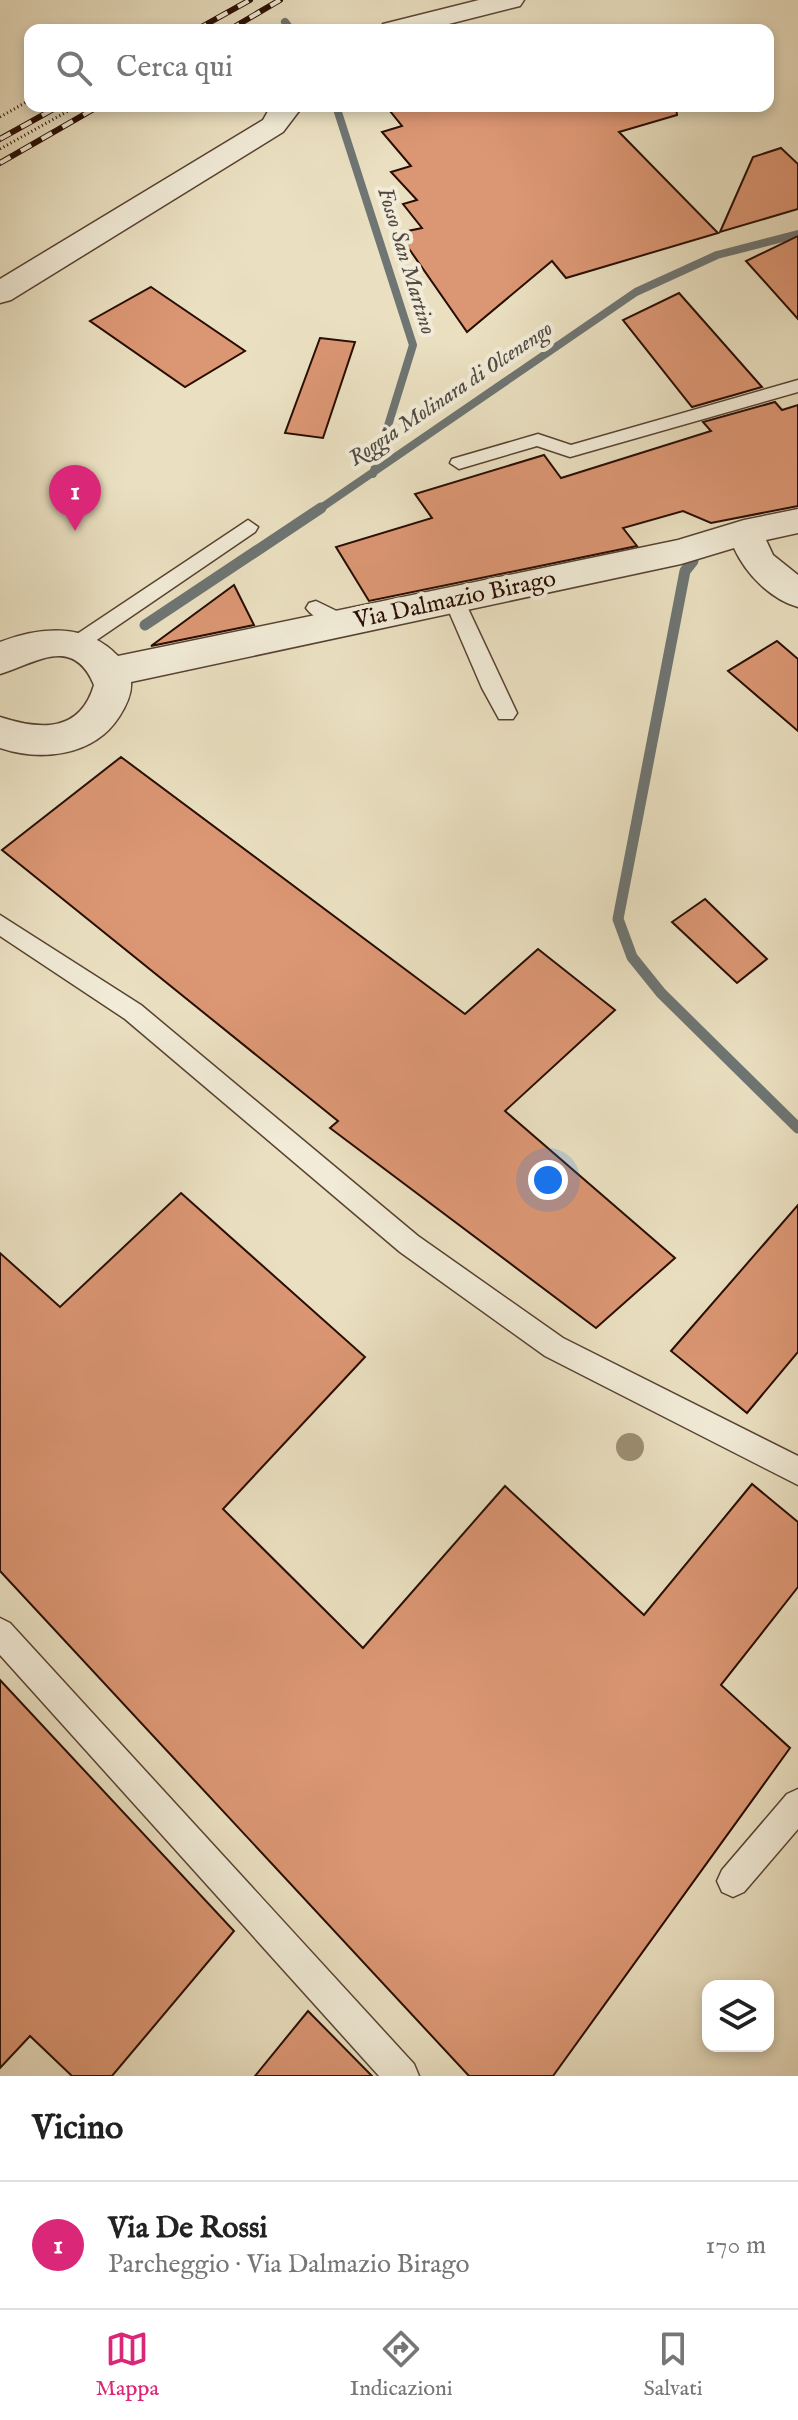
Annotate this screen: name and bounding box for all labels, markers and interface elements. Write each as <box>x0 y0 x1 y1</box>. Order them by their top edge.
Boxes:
search box <box>24 24 774 112</box>
icon: search <box>52 46 96 90</box>
text: Cerca qui <box>116 49 233 87</box>
water label: Fosso San Martino <box>370 184 442 338</box>
water label: Roggia Molinara di Olcenengo <box>344 315 558 473</box>
pin: 1 <box>49 465 101 531</box>
street label: Via Dalmazio Birago <box>350 563 559 637</box>
your location <box>528 1160 568 1200</box>
map controls <box>702 1980 774 2052</box>
button: layers <box>702 1980 774 2052</box>
text: Vicino <box>32 2107 123 2150</box>
text: Via De Rossi <box>108 2210 268 2248</box>
text: 1 <box>53 2229 63 2262</box>
text: 170 m <box>706 2229 766 2262</box>
text: Parcheggio · Via Dalmazio Birago <box>108 2248 470 2281</box>
tab: Mappa <box>95 2327 159 2403</box>
tab: Indicazioni <box>350 2327 453 2403</box>
tab: Salvati <box>643 2327 703 2403</box>

